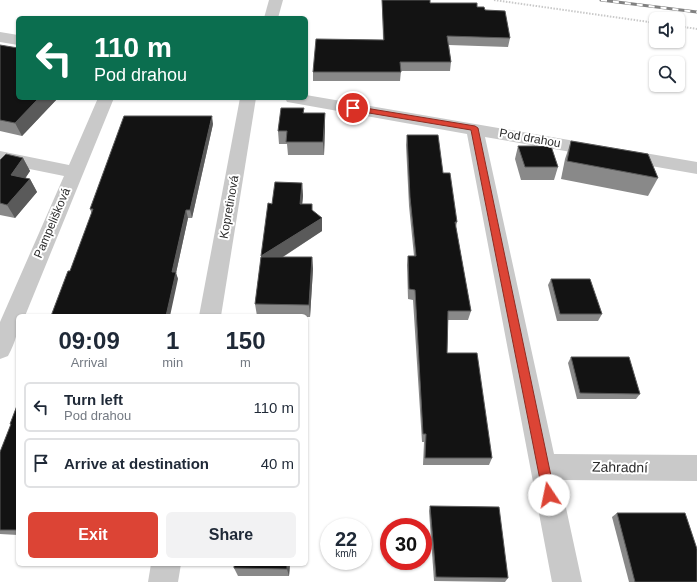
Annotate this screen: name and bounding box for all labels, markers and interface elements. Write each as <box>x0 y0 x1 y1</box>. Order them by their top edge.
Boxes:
map controls <box>649 12 685 92</box>
button: sound <box>649 12 685 48</box>
icon: left <box>28 32 80 84</box>
text: 110 m <box>94 32 172 63</box>
button: search <box>649 56 685 92</box>
text: Pod drahou <box>94 65 187 85</box>
pin <box>336 91 370 125</box>
icon: arrive <box>342 97 364 119</box>
street label: Pod drahou <box>498 126 562 150</box>
street label: Kopretinová <box>217 174 242 240</box>
street label: Pampelišková <box>31 186 73 260</box>
text: 09:09 <box>58 327 120 354</box>
text: 1 <box>166 327 179 354</box>
text: 150 <box>226 327 266 354</box>
text: Arrival <box>71 355 108 370</box>
text: min <box>162 355 183 370</box>
text: m <box>240 355 251 370</box>
text: Turn left <box>64 391 123 408</box>
icon: left <box>30 396 52 418</box>
text: 110 m <box>253 399 294 416</box>
text: Pod drahou <box>64 408 131 423</box>
icon: arrive <box>30 452 52 474</box>
text: Arrive at destination <box>64 455 209 472</box>
text: 40 m <box>261 455 294 472</box>
street label: Zahradní <box>592 459 648 475</box>
position arrow <box>528 474 570 516</box>
button: Exit <box>28 512 158 558</box>
button: Share <box>166 512 296 558</box>
speed limit sign: 30 <box>380 518 432 570</box>
text: 22 <box>335 528 357 550</box>
text: km/h <box>335 548 357 559</box>

